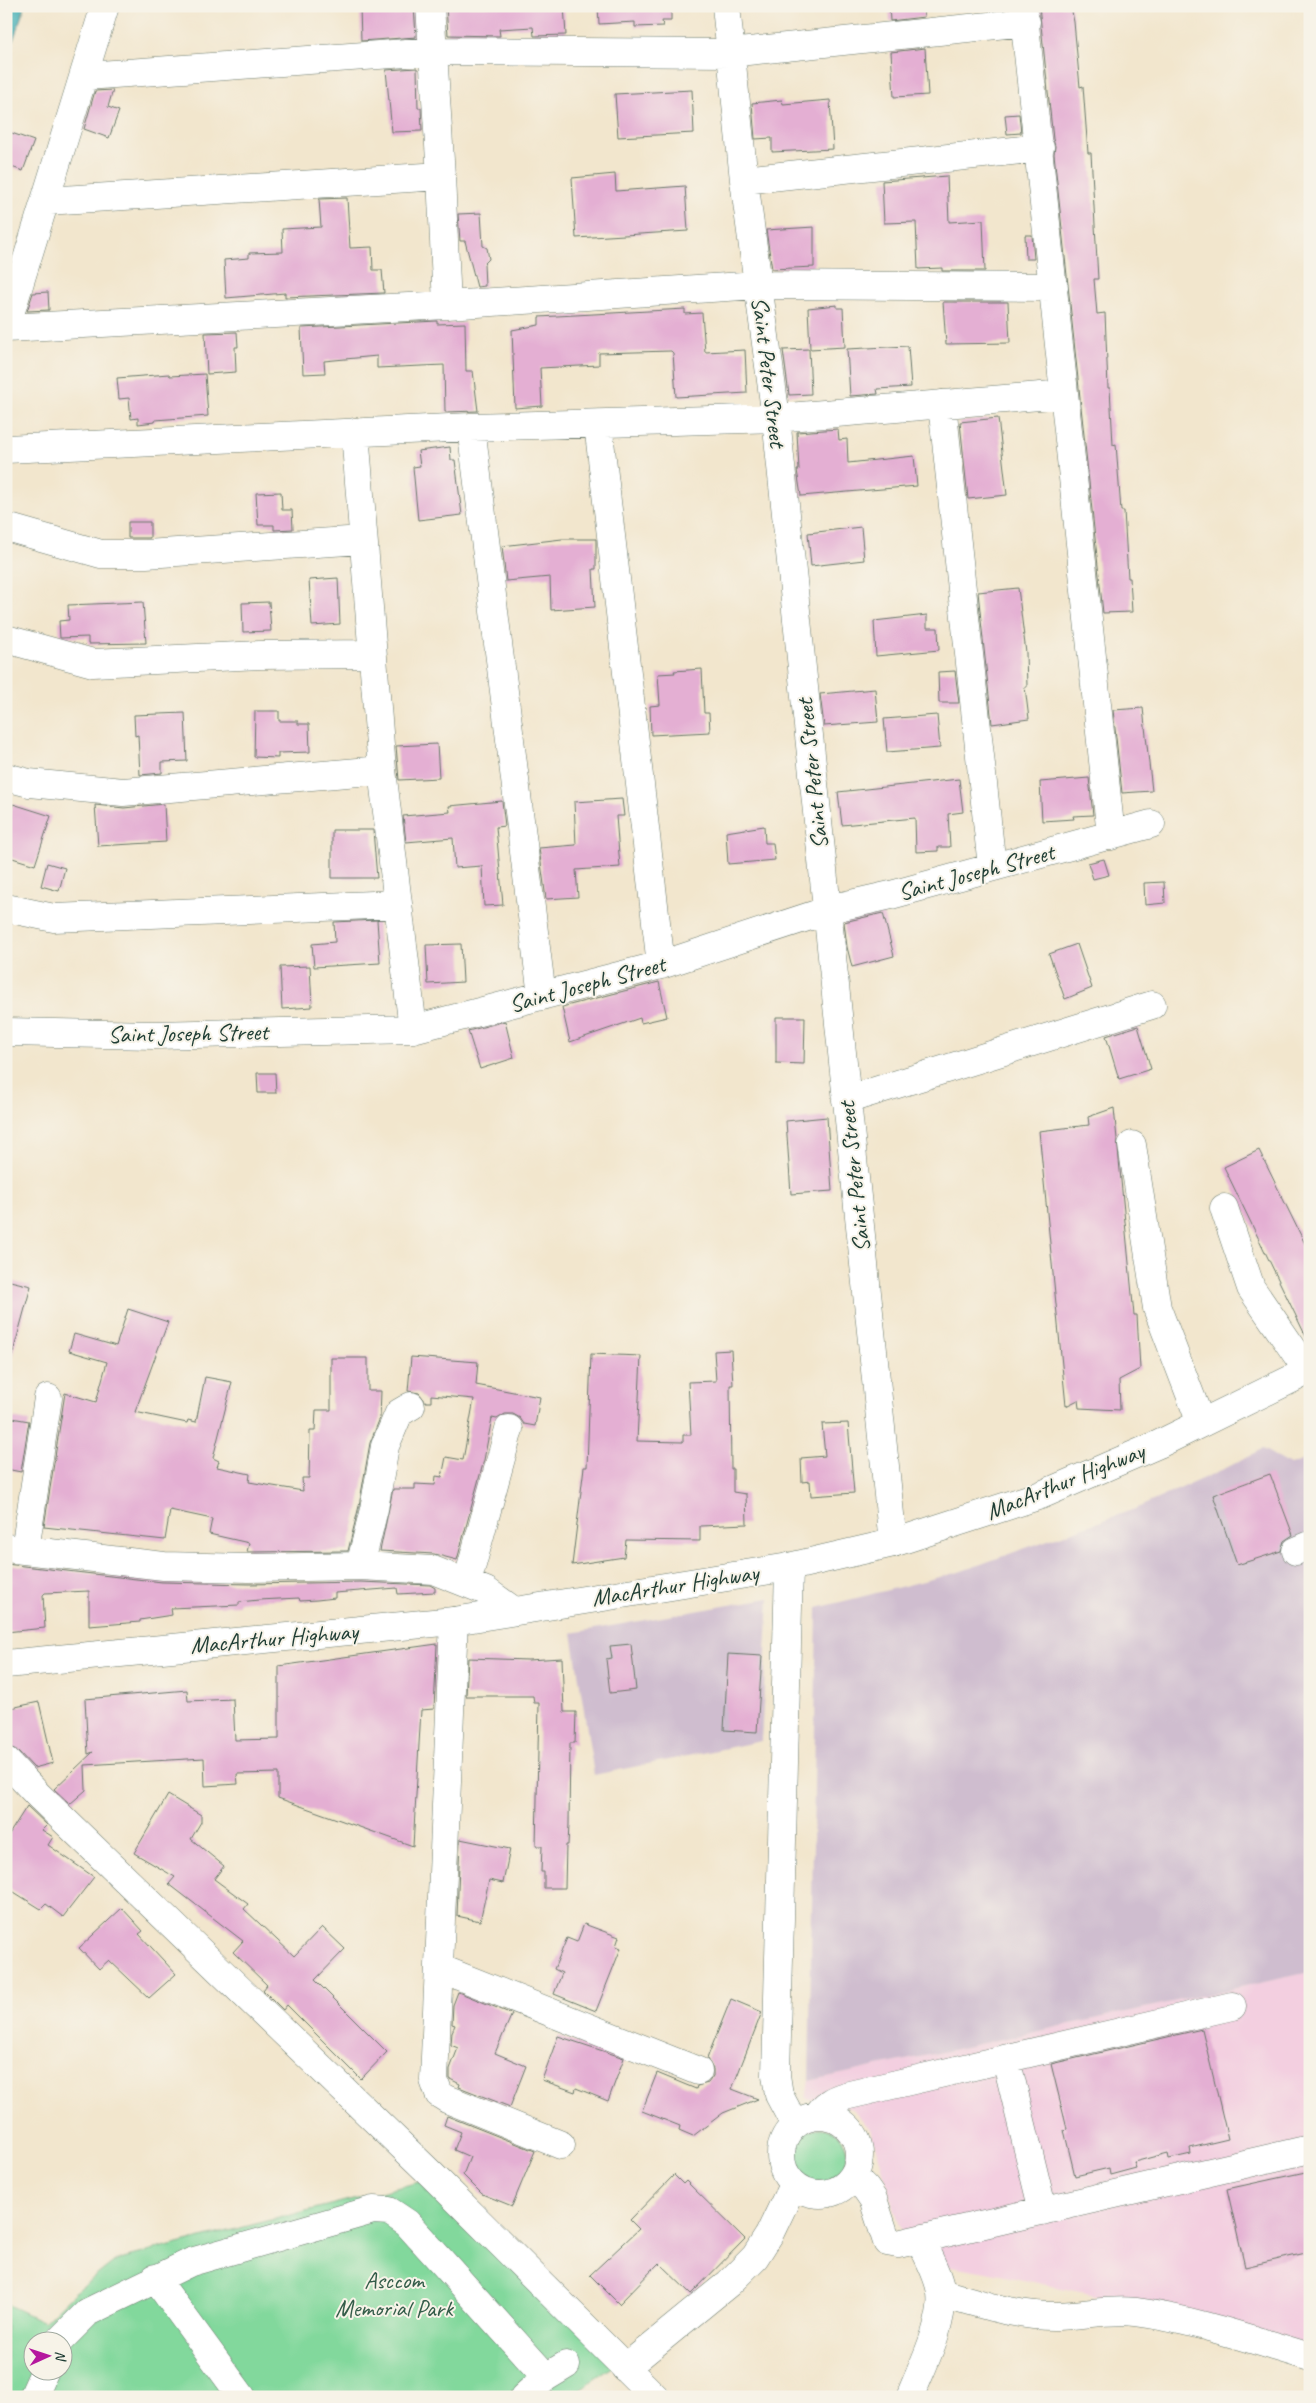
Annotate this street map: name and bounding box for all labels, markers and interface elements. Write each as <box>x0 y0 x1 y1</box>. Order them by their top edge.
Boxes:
street label: Saint Peter Street <box>745 295 793 451</box>
street label: Saint Peter Street <box>789 695 835 851</box>
street label: Saint Joseph Street <box>895 836 1059 907</box>
street label: Saint Joseph Street <box>506 948 670 1019</box>
street label: Saint Joseph Street <box>108 1017 270 1049</box>
street label: Saint Peter Street <box>831 1098 877 1254</box>
street label: MacArthur Highway <box>981 1435 1150 1526</box>
street label: MacArthur Highway <box>590 1557 762 1613</box>
street label: MacArthur Highway <box>189 1616 361 1660</box>
park label: Asccom Memorial Park <box>335 2265 455 2323</box>
north arrow <box>22 2330 72 2380</box>
text: N <box>52 2351 69 2362</box>

